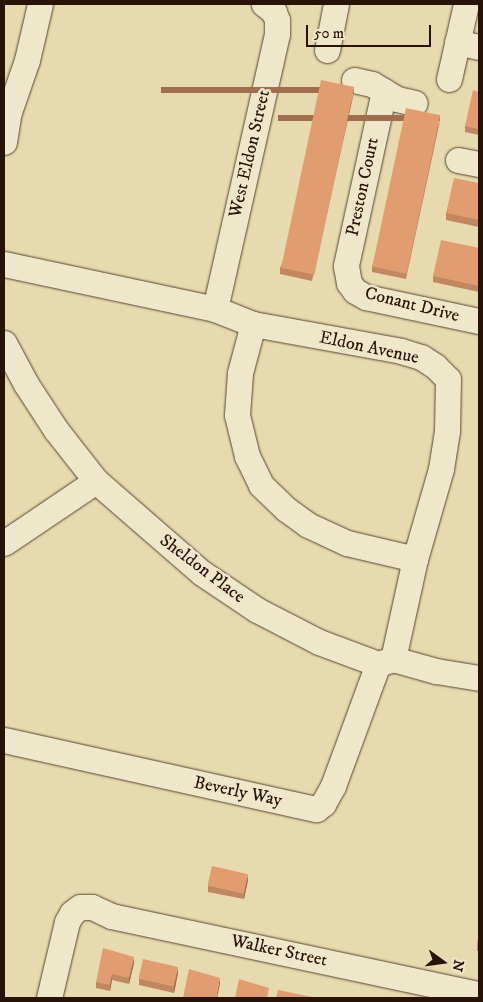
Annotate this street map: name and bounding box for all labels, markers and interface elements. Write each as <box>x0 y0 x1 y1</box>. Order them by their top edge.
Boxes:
scale bar <box>308 15 433 47</box>
text: 50 m <box>314 24 344 43</box>
street label: West Eldon Street <box>225 88 275 220</box>
street label: Preston Court <box>342 136 384 238</box>
street label: Conant Drive <box>362 283 462 327</box>
street label: Eldon Avenue <box>317 327 421 369</box>
street label: Sheldon Place <box>155 530 249 608</box>
street label: Beverly Way <box>192 772 284 812</box>
street label: Walker Street <box>229 930 329 972</box>
north arrow <box>418 937 468 987</box>
text: N <box>447 958 468 973</box>

